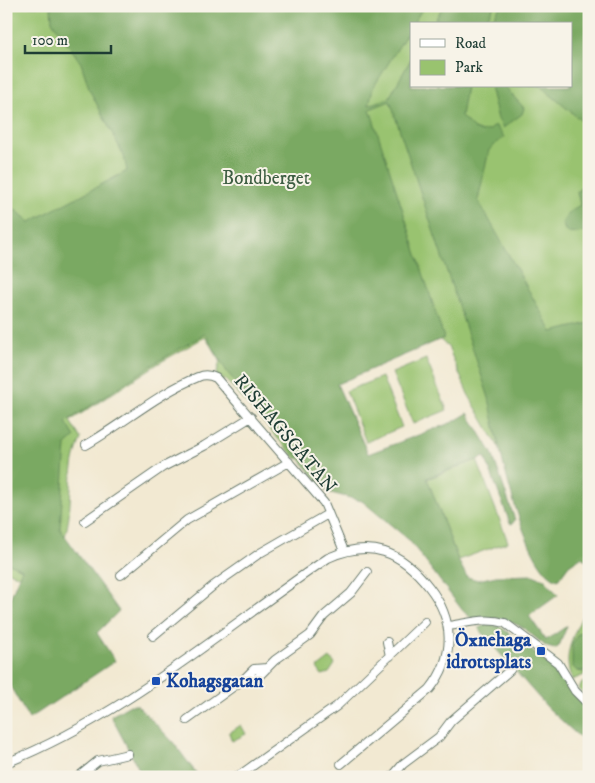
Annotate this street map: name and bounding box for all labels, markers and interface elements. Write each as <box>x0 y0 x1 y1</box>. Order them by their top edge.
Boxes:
scale bar <box>25 22 111 54</box>
legend <box>410 22 572 88</box>
text: 100 m <box>32 31 68 50</box>
text: Road <box>455 34 487 53</box>
text: Park <box>455 58 484 77</box>
park label: Bondberget <box>222 167 310 190</box>
street label: RISHAGSGATAN <box>229 370 341 498</box>
place label: Öxnehaga idrottsplats <box>446 627 532 674</box>
marker: Öxnehaga idrottsplats <box>535 645 547 657</box>
place label: Kohagsgatan <box>166 670 264 693</box>
marker: Kohagsgatan <box>150 675 162 687</box>

